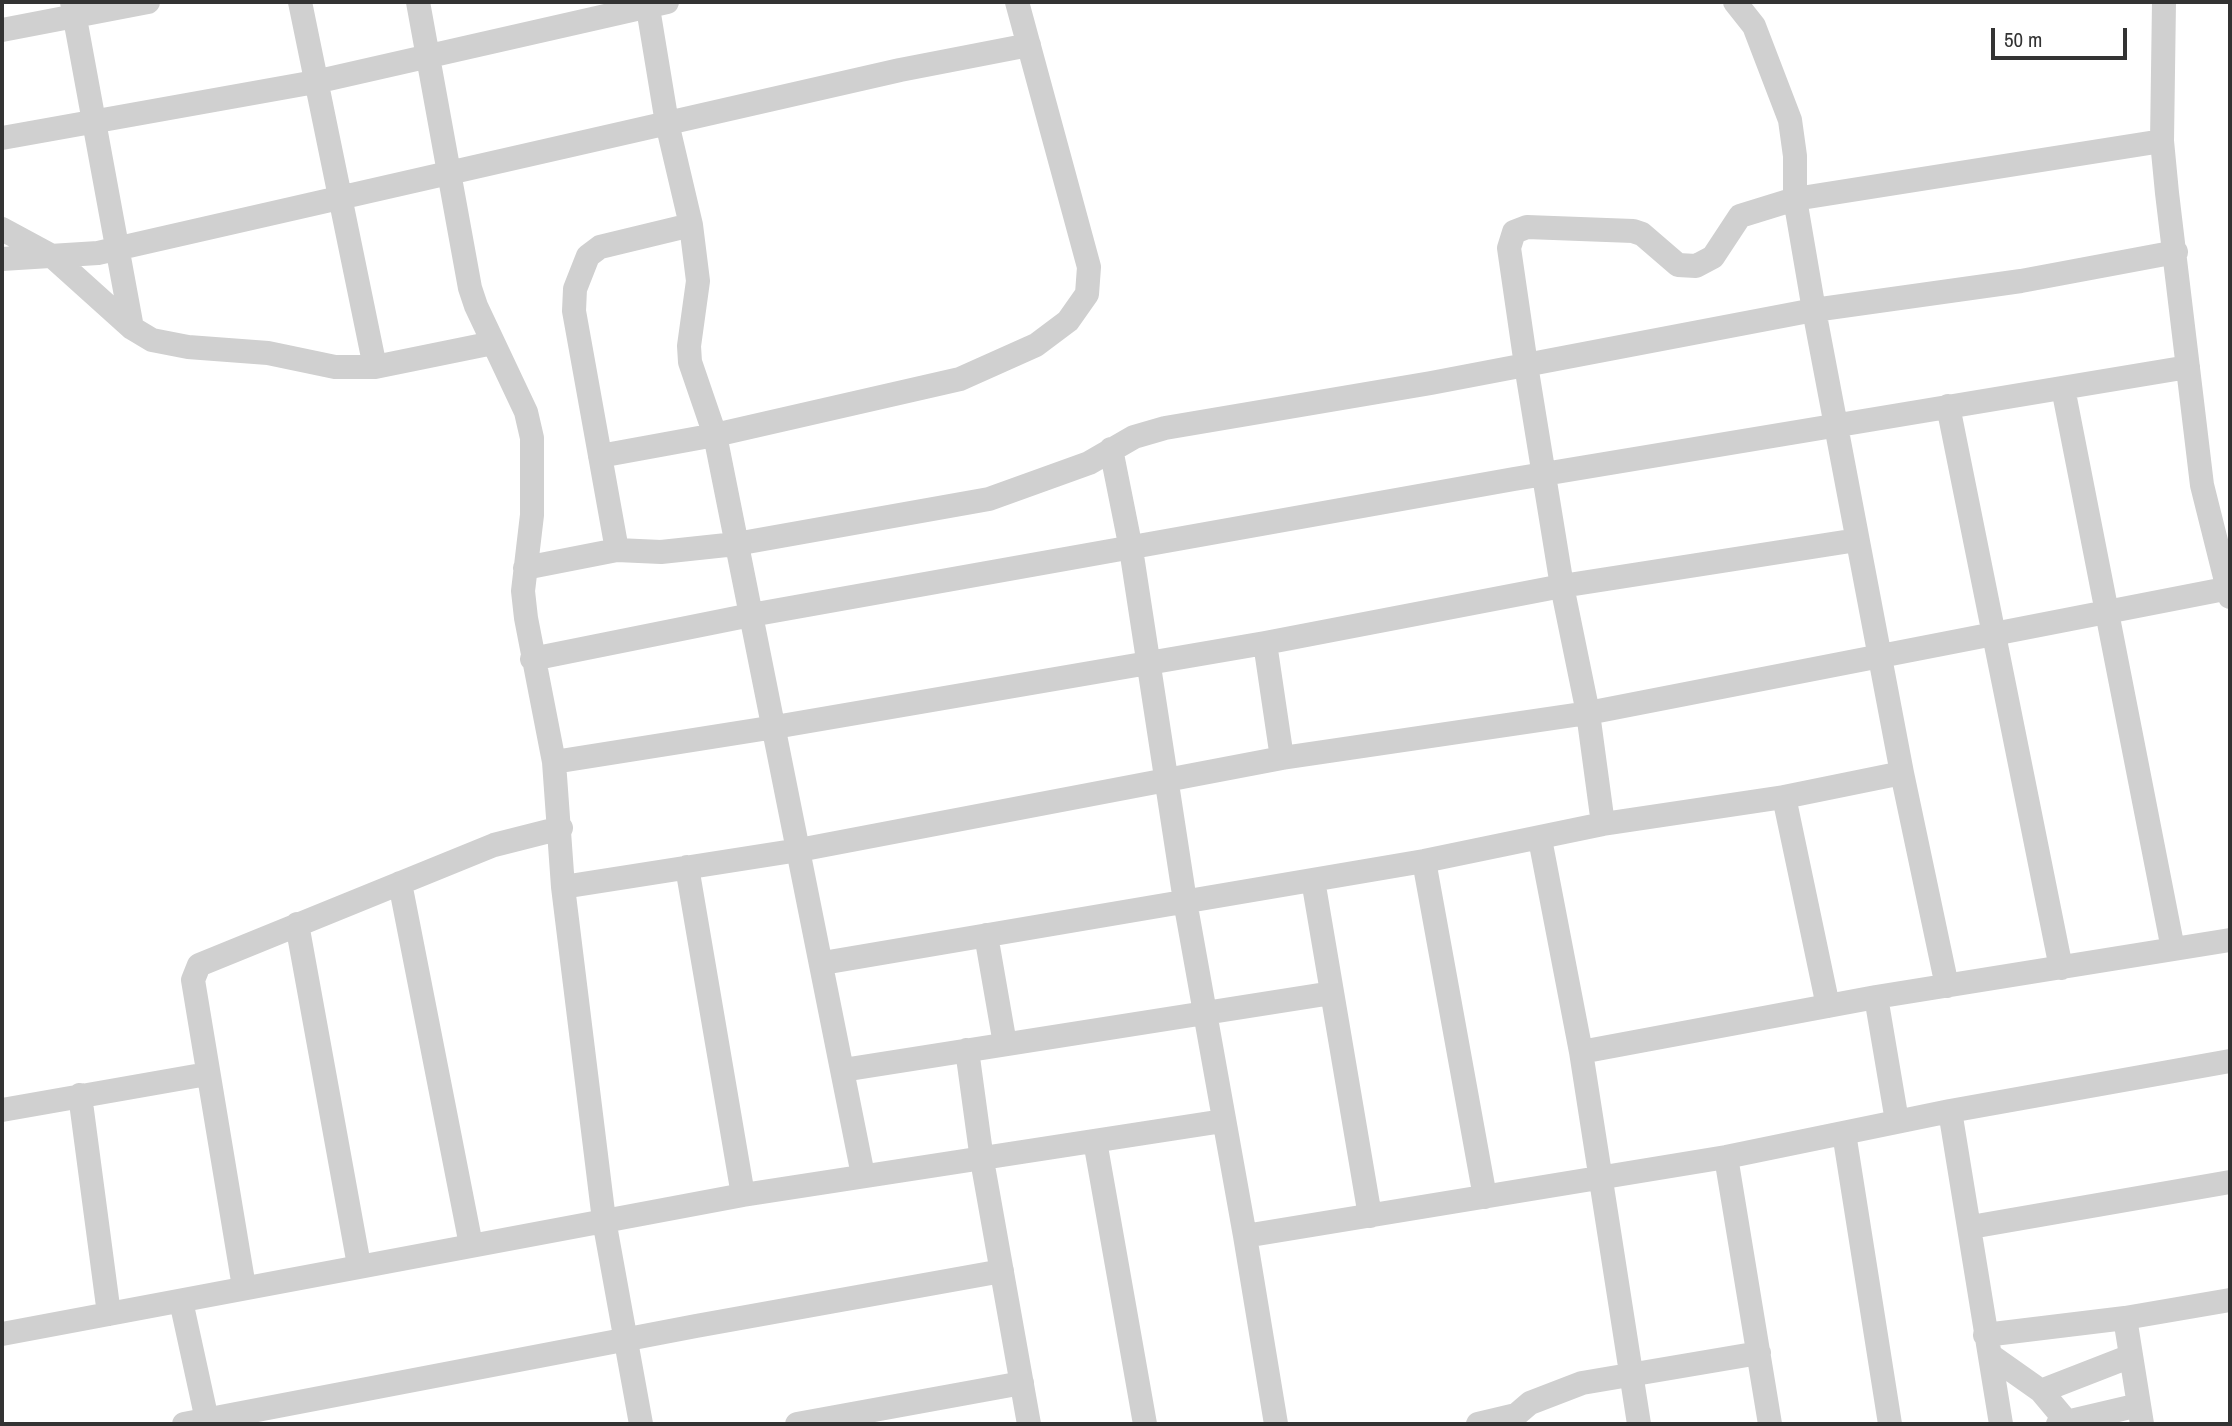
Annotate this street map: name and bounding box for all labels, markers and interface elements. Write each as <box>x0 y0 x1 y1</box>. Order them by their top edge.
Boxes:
scale bar <box>1994 14 2130 58</box>
text: 50 m <box>2004 25 2042 54</box>

